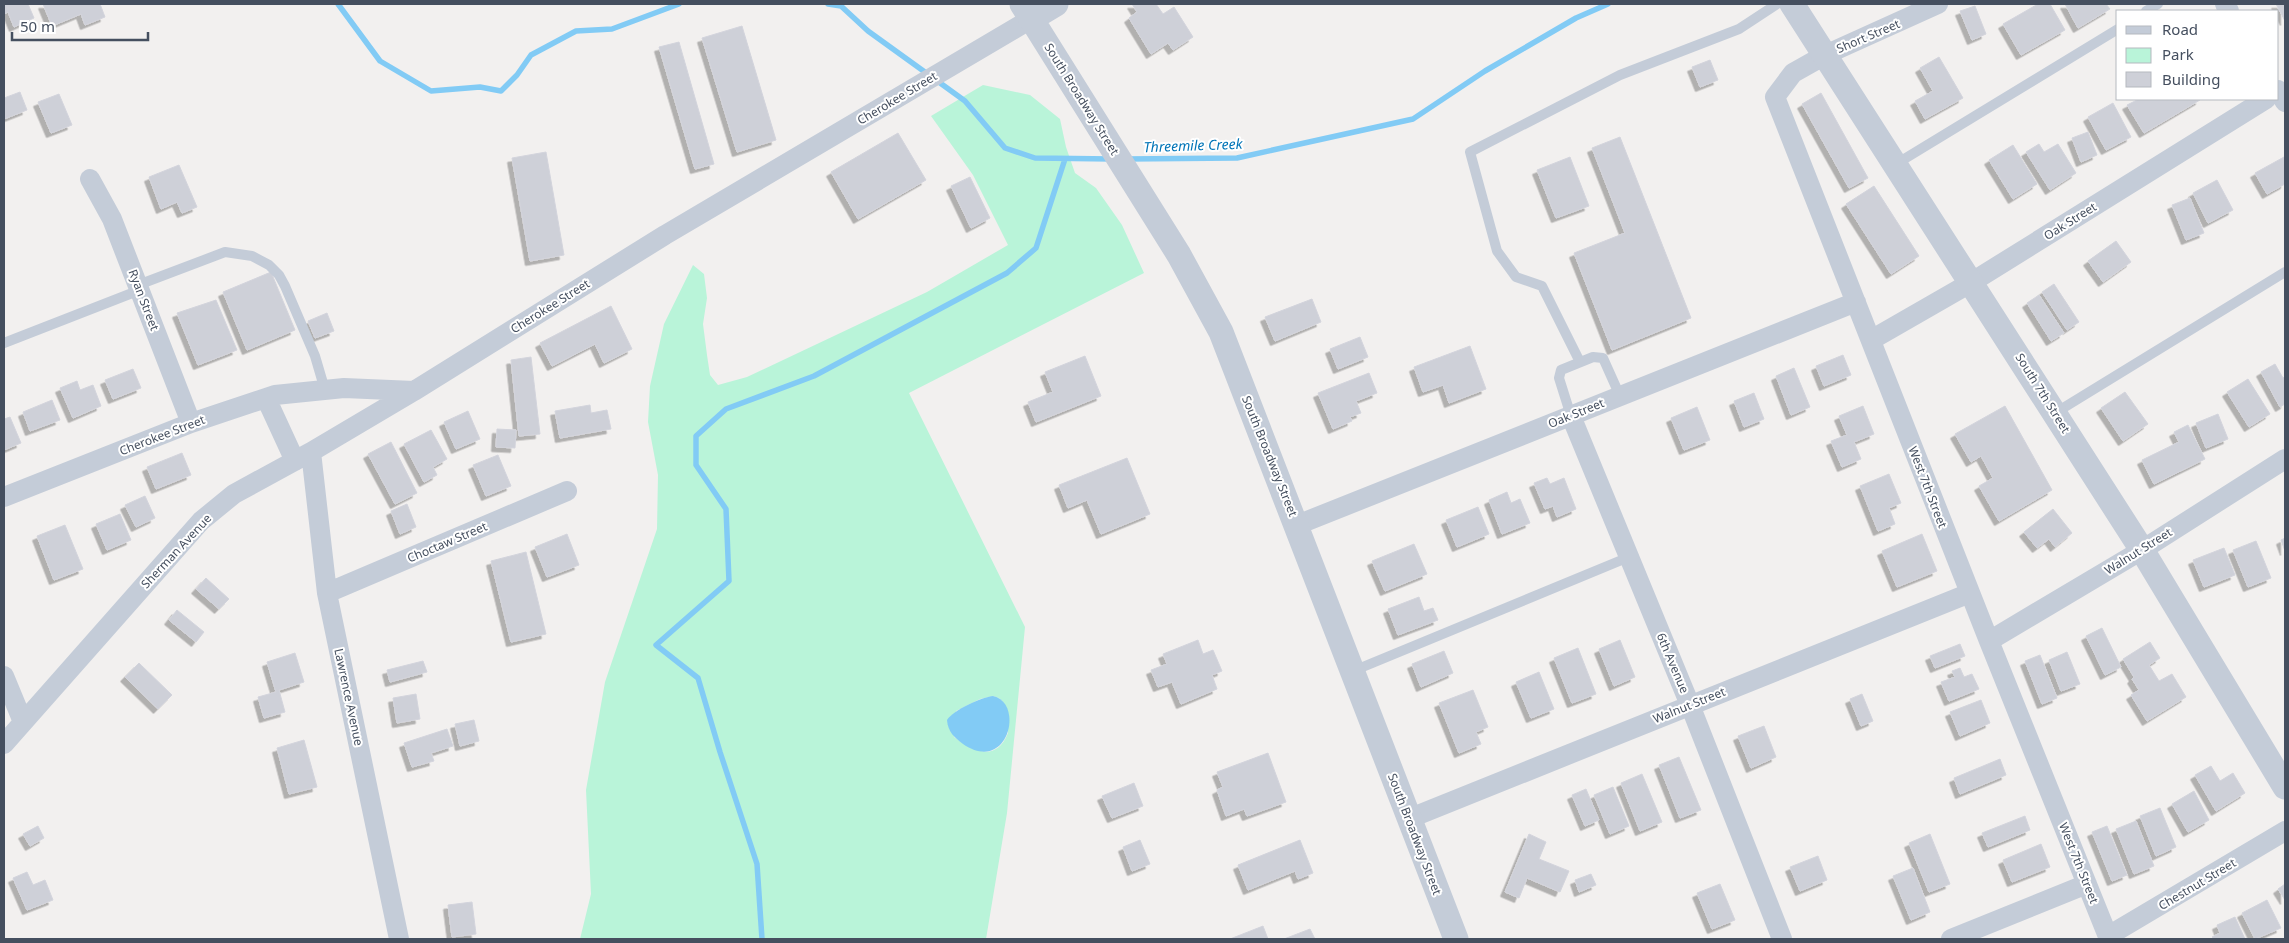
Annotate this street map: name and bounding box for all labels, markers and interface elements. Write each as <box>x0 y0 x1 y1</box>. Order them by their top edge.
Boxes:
scale bar <box>12 10 149 42</box>
legend <box>2116 10 2279 100</box>
street label: Short Street <box>1834 15 1903 57</box>
text: 50 m <box>20 16 55 36</box>
text: Road <box>2162 19 2198 39</box>
street label: South Broadway Street <box>1041 40 1124 159</box>
text: Park <box>2162 44 2194 64</box>
street label: Cherokee Street <box>854 67 941 129</box>
text: Building <box>2162 69 2220 89</box>
water label: Threemile Creek <box>1143 134 1244 156</box>
street label: Oak Street <box>2040 198 2100 244</box>
street label: Ryan Street <box>125 267 164 334</box>
street label: Cherokee Street <box>507 275 593 337</box>
street label: South 7th Street <box>2012 350 2075 437</box>
street label: South Broadway Street <box>1238 393 1302 520</box>
street label: Oak Street <box>1545 394 1607 432</box>
street label: Cherokee Street <box>117 411 208 459</box>
street label: West 7th Street <box>1905 444 1952 531</box>
street label: Sherman Avenue <box>137 510 215 592</box>
street label: Choctaw Street <box>404 517 490 566</box>
street label: Walnut Street <box>2101 523 2176 578</box>
street label: 6th Avenue <box>1653 630 1693 696</box>
street label: Lawrence Avenue <box>330 647 368 747</box>
street label: Walnut Street <box>1650 683 1728 727</box>
street label: South Broadway Street <box>1384 771 1446 898</box>
street label: West 7th Street <box>2055 820 2103 907</box>
street label: Chestnut Street <box>2155 854 2240 914</box>

